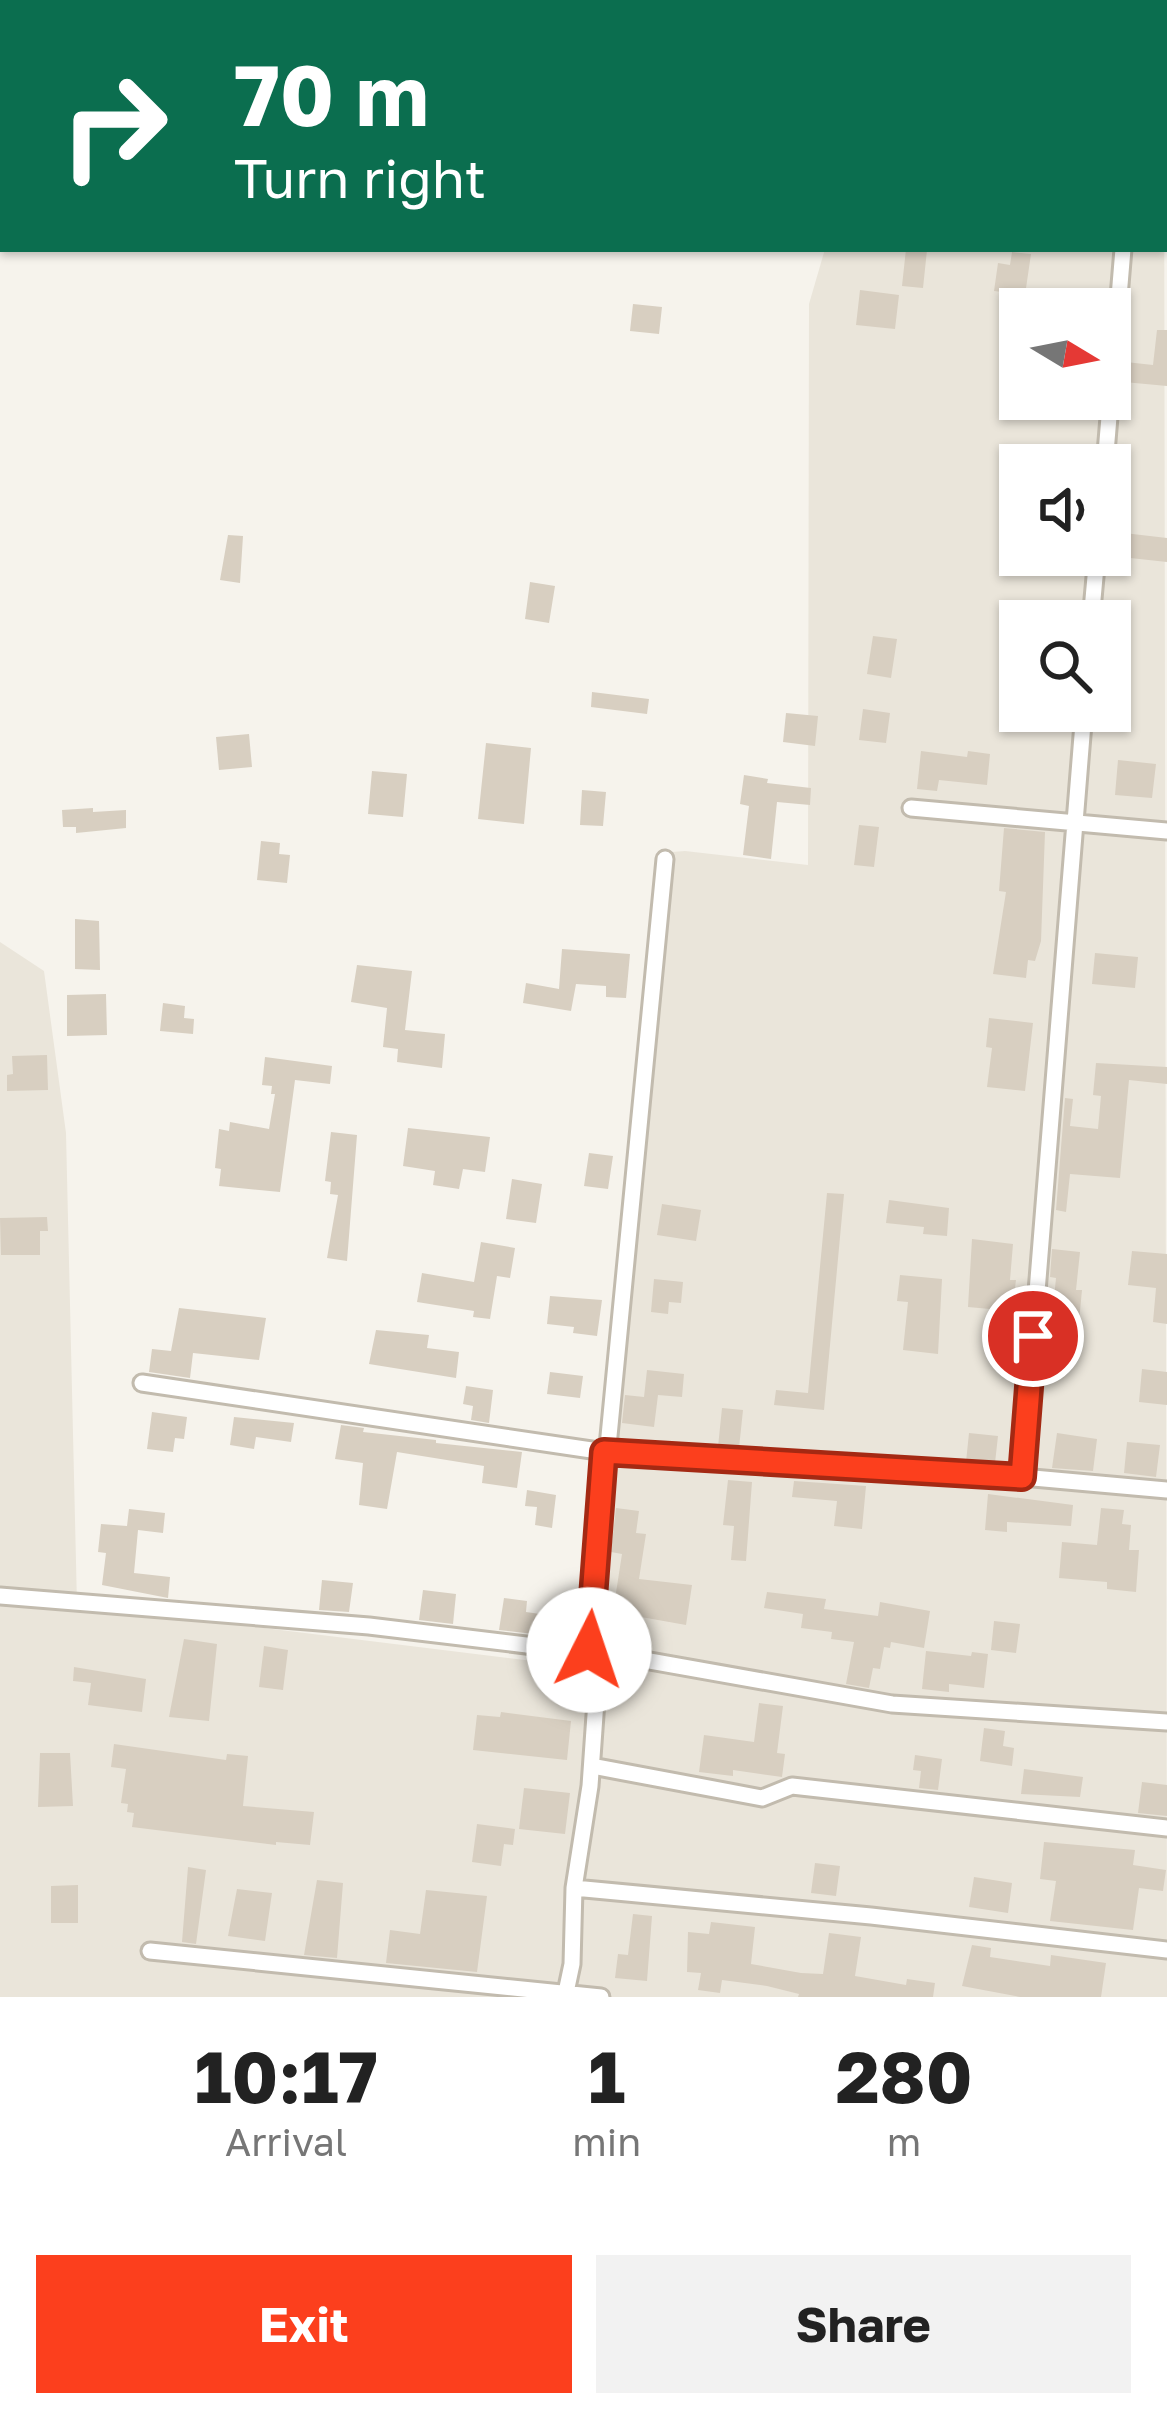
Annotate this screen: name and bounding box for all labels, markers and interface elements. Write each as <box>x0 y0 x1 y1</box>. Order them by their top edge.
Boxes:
text: 70 m <box>234 44 429 144</box>
icon: right <box>36 48 192 204</box>
text: Turn right <box>234 145 486 210</box>
north arrow <box>999 288 1131 420</box>
map controls <box>999 288 1131 732</box>
button: sound <box>999 444 1131 576</box>
button: search <box>999 600 1131 732</box>
pin <box>982 1285 1084 1387</box>
icon: arrive <box>1000 1303 1066 1369</box>
position arrow <box>526 1587 652 1713</box>
text: 10:17 <box>194 2032 378 2119</box>
text: 1 <box>588 2032 625 2119</box>
text: 280 <box>836 2032 972 2119</box>
text: Arrival <box>225 2118 347 2165</box>
text: min <box>572 2118 641 2165</box>
text: m <box>887 2118 921 2165</box>
button: Exit <box>36 2255 572 2393</box>
button: Share <box>596 2255 1131 2393</box>

